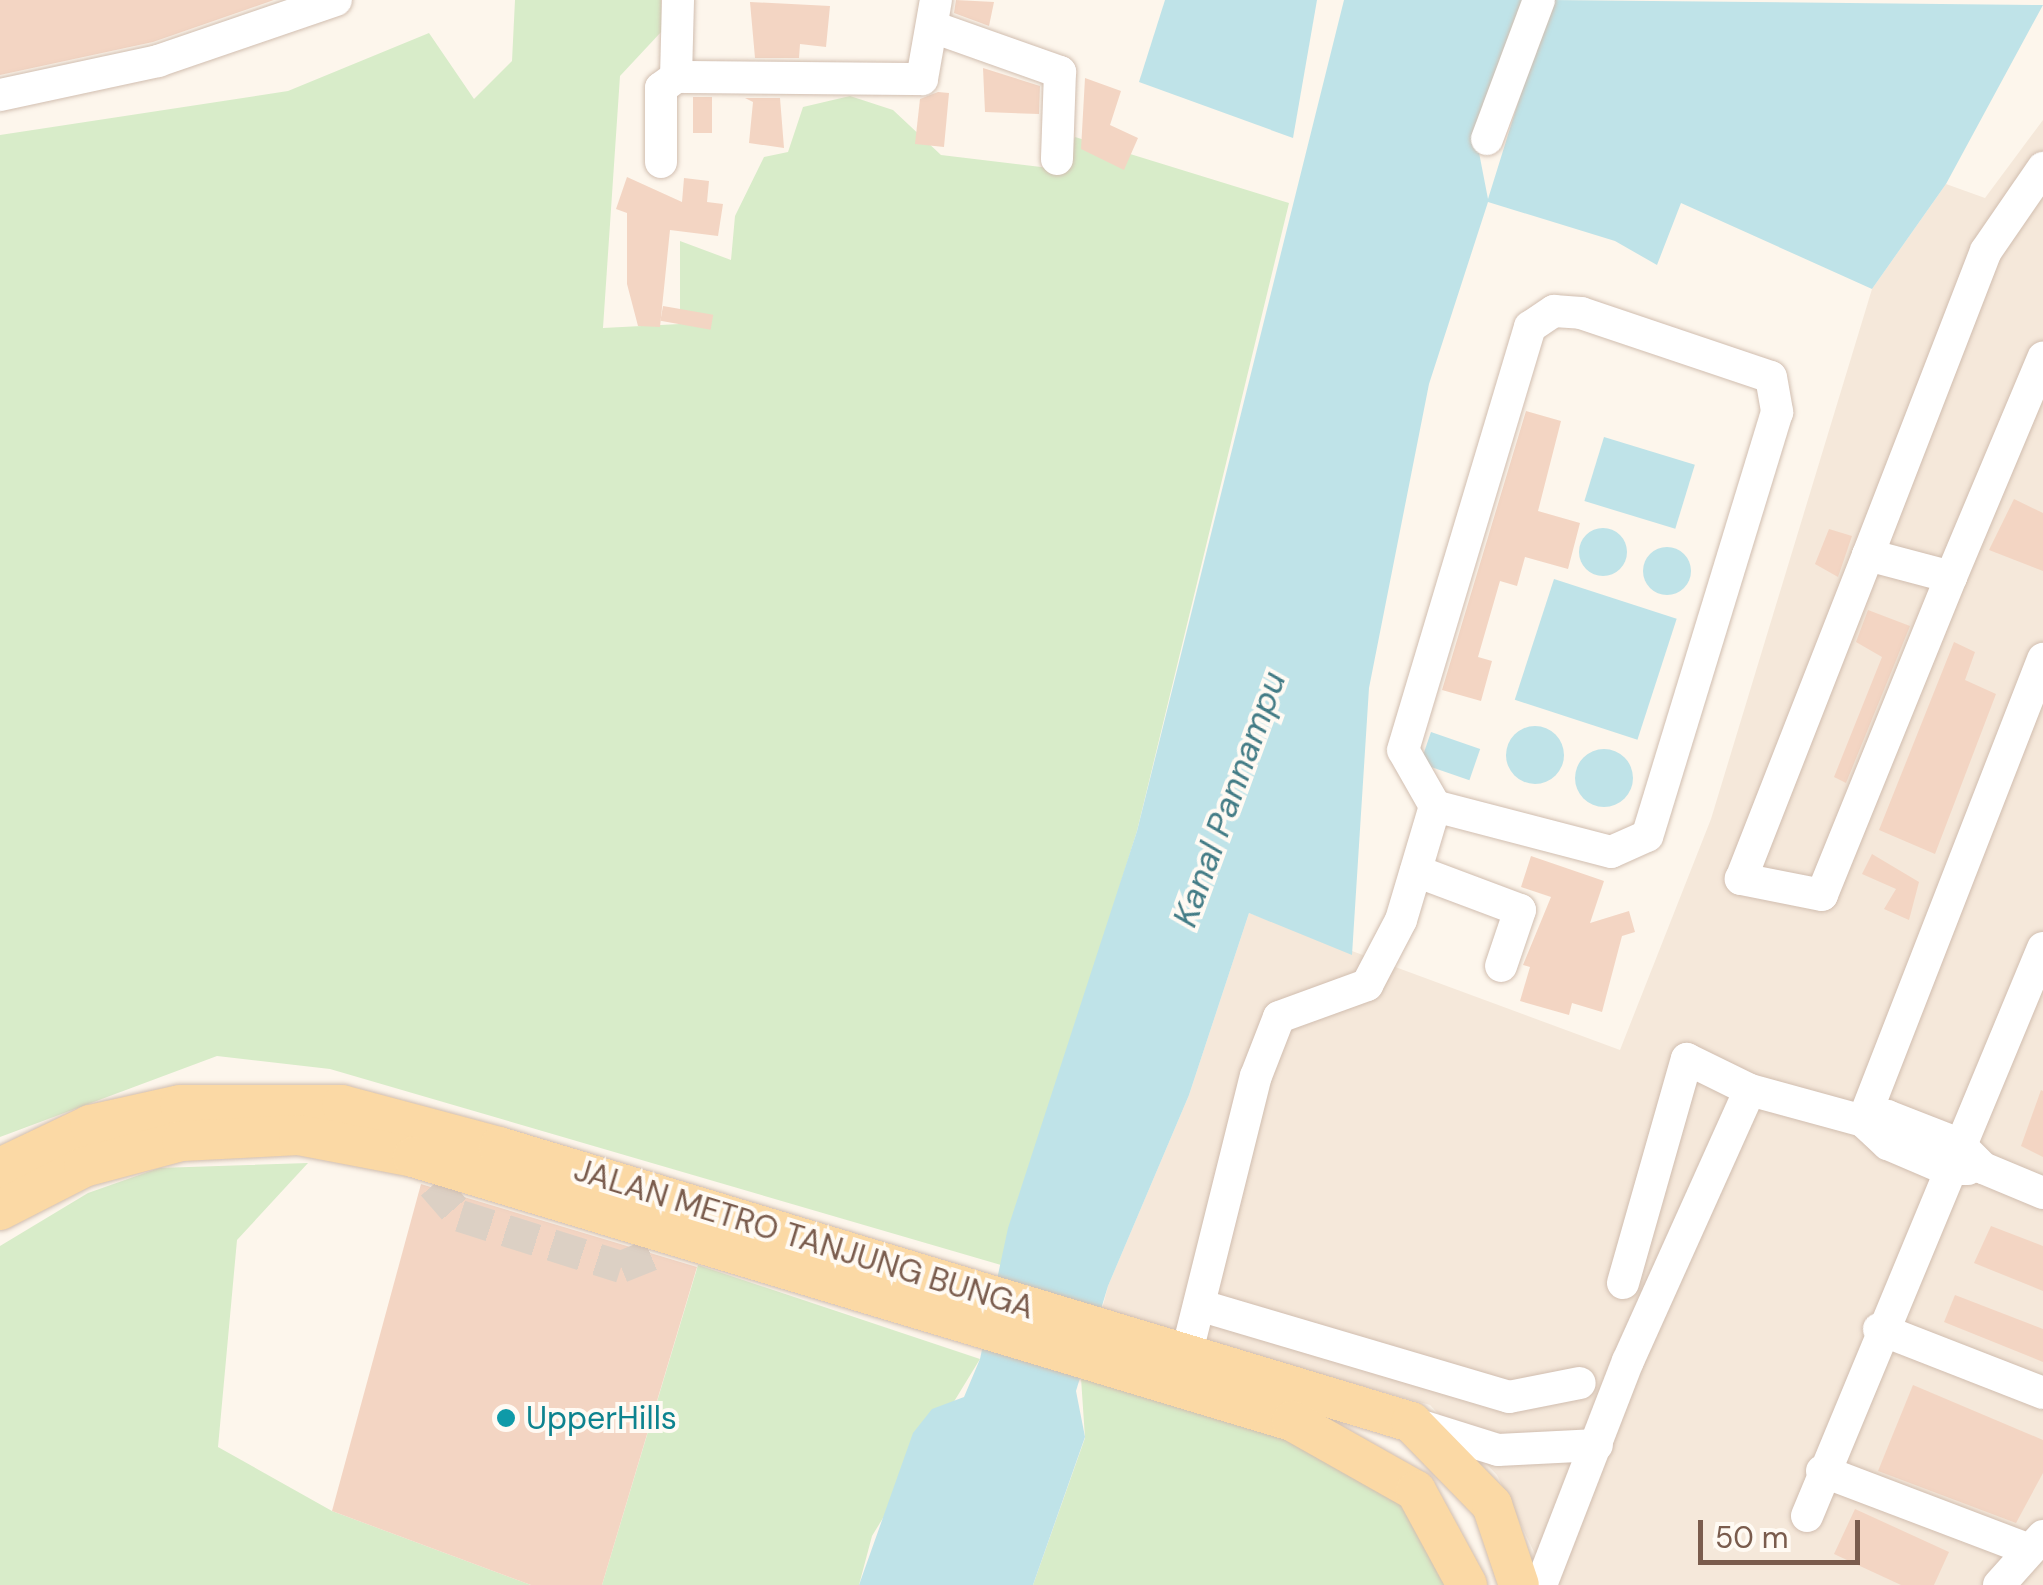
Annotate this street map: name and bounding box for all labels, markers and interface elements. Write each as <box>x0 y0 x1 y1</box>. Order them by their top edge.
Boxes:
water label: Kanal Pannampu <box>1163 666 1295 932</box>
street label: JALAN METRO TANJUNG BUNGA <box>569 1151 1039 1327</box>
place label: UpperHills <box>526 1399 677 1437</box>
marker: UpperHills <box>495 1407 517 1429</box>
scale bar <box>1703 1500 1866 1562</box>
text: 50 m <box>1715 1518 1789 1557</box>

